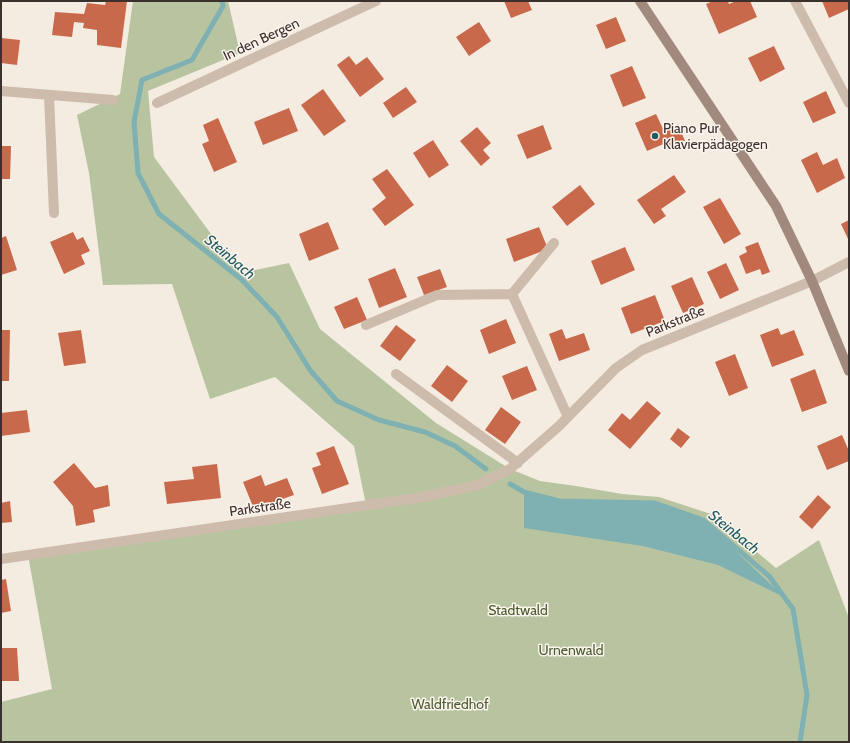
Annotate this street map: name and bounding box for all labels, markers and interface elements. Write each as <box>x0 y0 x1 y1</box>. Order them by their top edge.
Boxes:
street label: In den Bergen <box>220 13 302 65</box>
place label: Piano Pur Klavierpädagogen <box>663 119 768 153</box>
marker: Piano Pur Klavierpädagogen <box>650 131 660 141</box>
water label: Steinbach <box>201 231 259 283</box>
street label: Parkstraße <box>643 301 707 341</box>
street label: Parkstraße <box>228 494 292 520</box>
water label: Steinbach <box>705 506 763 558</box>
park label: Stadtwald <box>488 601 548 619</box>
park label: Urnenwald <box>539 641 603 659</box>
park label: Waldfriedhof <box>411 695 489 713</box>

